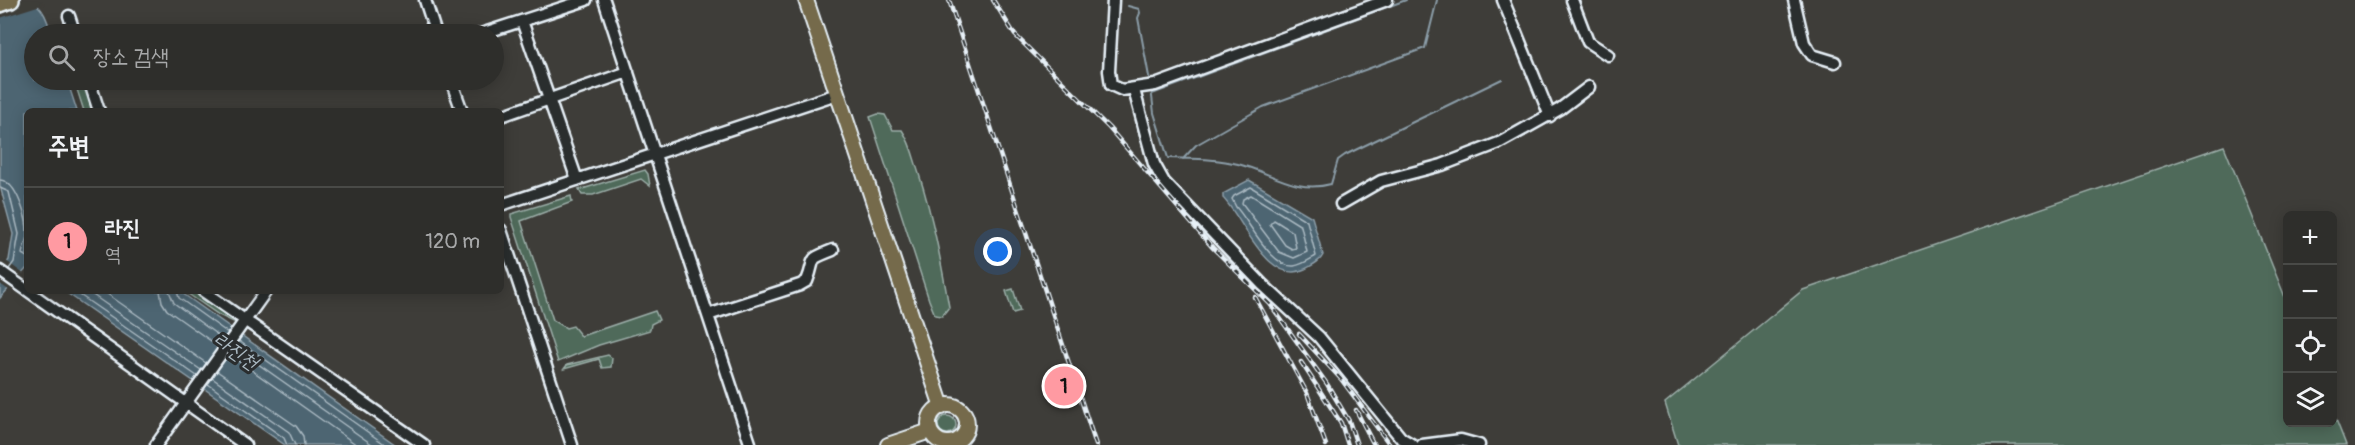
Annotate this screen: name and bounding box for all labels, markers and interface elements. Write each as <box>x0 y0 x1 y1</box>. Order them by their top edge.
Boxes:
search box <box>24 24 504 90</box>
icon: search <box>45 41 78 74</box>
text: 장소 검색 <box>93 43 169 71</box>
text: 주변 <box>48 131 90 163</box>
map controls <box>2283 211 2337 427</box>
button: + <box>2283 211 2337 265</box>
text: 라진 <box>105 214 140 242</box>
text: 1 <box>64 229 71 254</box>
text: 120 m <box>425 229 480 254</box>
your location <box>983 237 1012 266</box>
text: 역 <box>105 242 121 267</box>
button: − <box>2283 265 2337 319</box>
button: locate <box>2283 319 2337 373</box>
water label: 라진천 <box>209 327 265 376</box>
pin: 1 <box>1044 364 1084 408</box>
button: layers <box>2283 373 2337 427</box>

